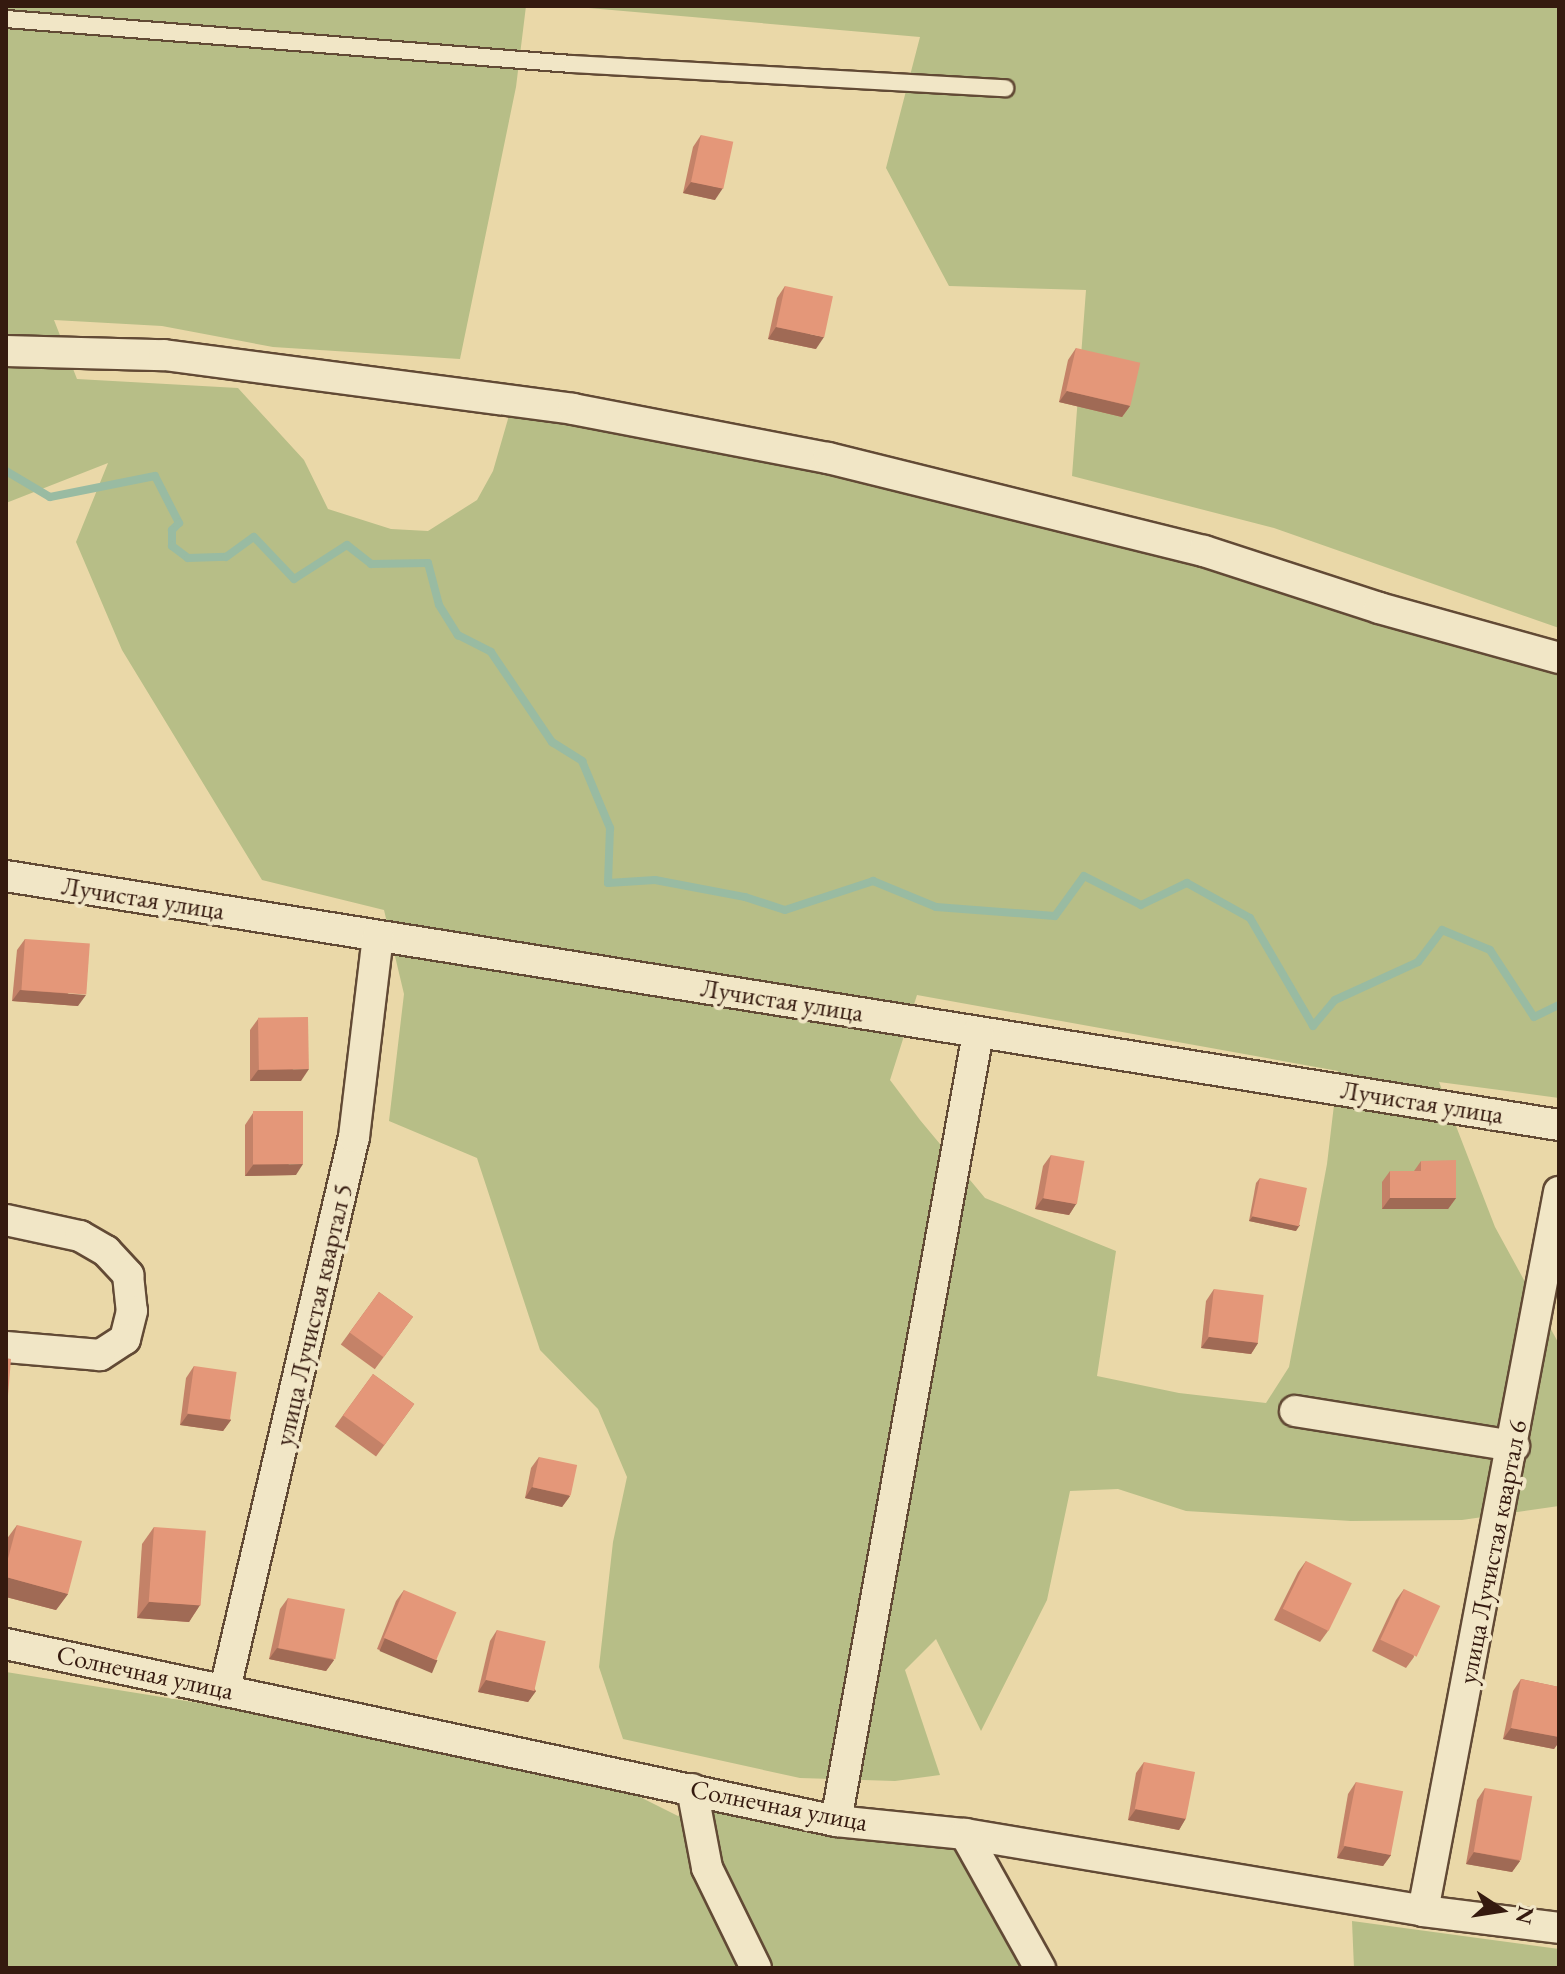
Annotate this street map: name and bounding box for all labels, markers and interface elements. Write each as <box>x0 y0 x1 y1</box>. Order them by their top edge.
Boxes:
street label: Лучистая улица <box>59 871 227 927</box>
street label: Лучистая улица <box>698 973 866 1029</box>
street label: Лучистая улица <box>1338 1075 1506 1131</box>
street label: улица Лучистая квартал 5 <box>269 1181 359 1449</box>
street label: улица Лучистая квартал 6 <box>1452 1417 1534 1687</box>
street label: Солнечная улица <box>54 1639 236 1707</box>
street label: Солнечная улица <box>688 1774 870 1838</box>
north arrow <box>1461 1870 1541 1950</box>
text: N <box>1509 1903 1541 1927</box>

